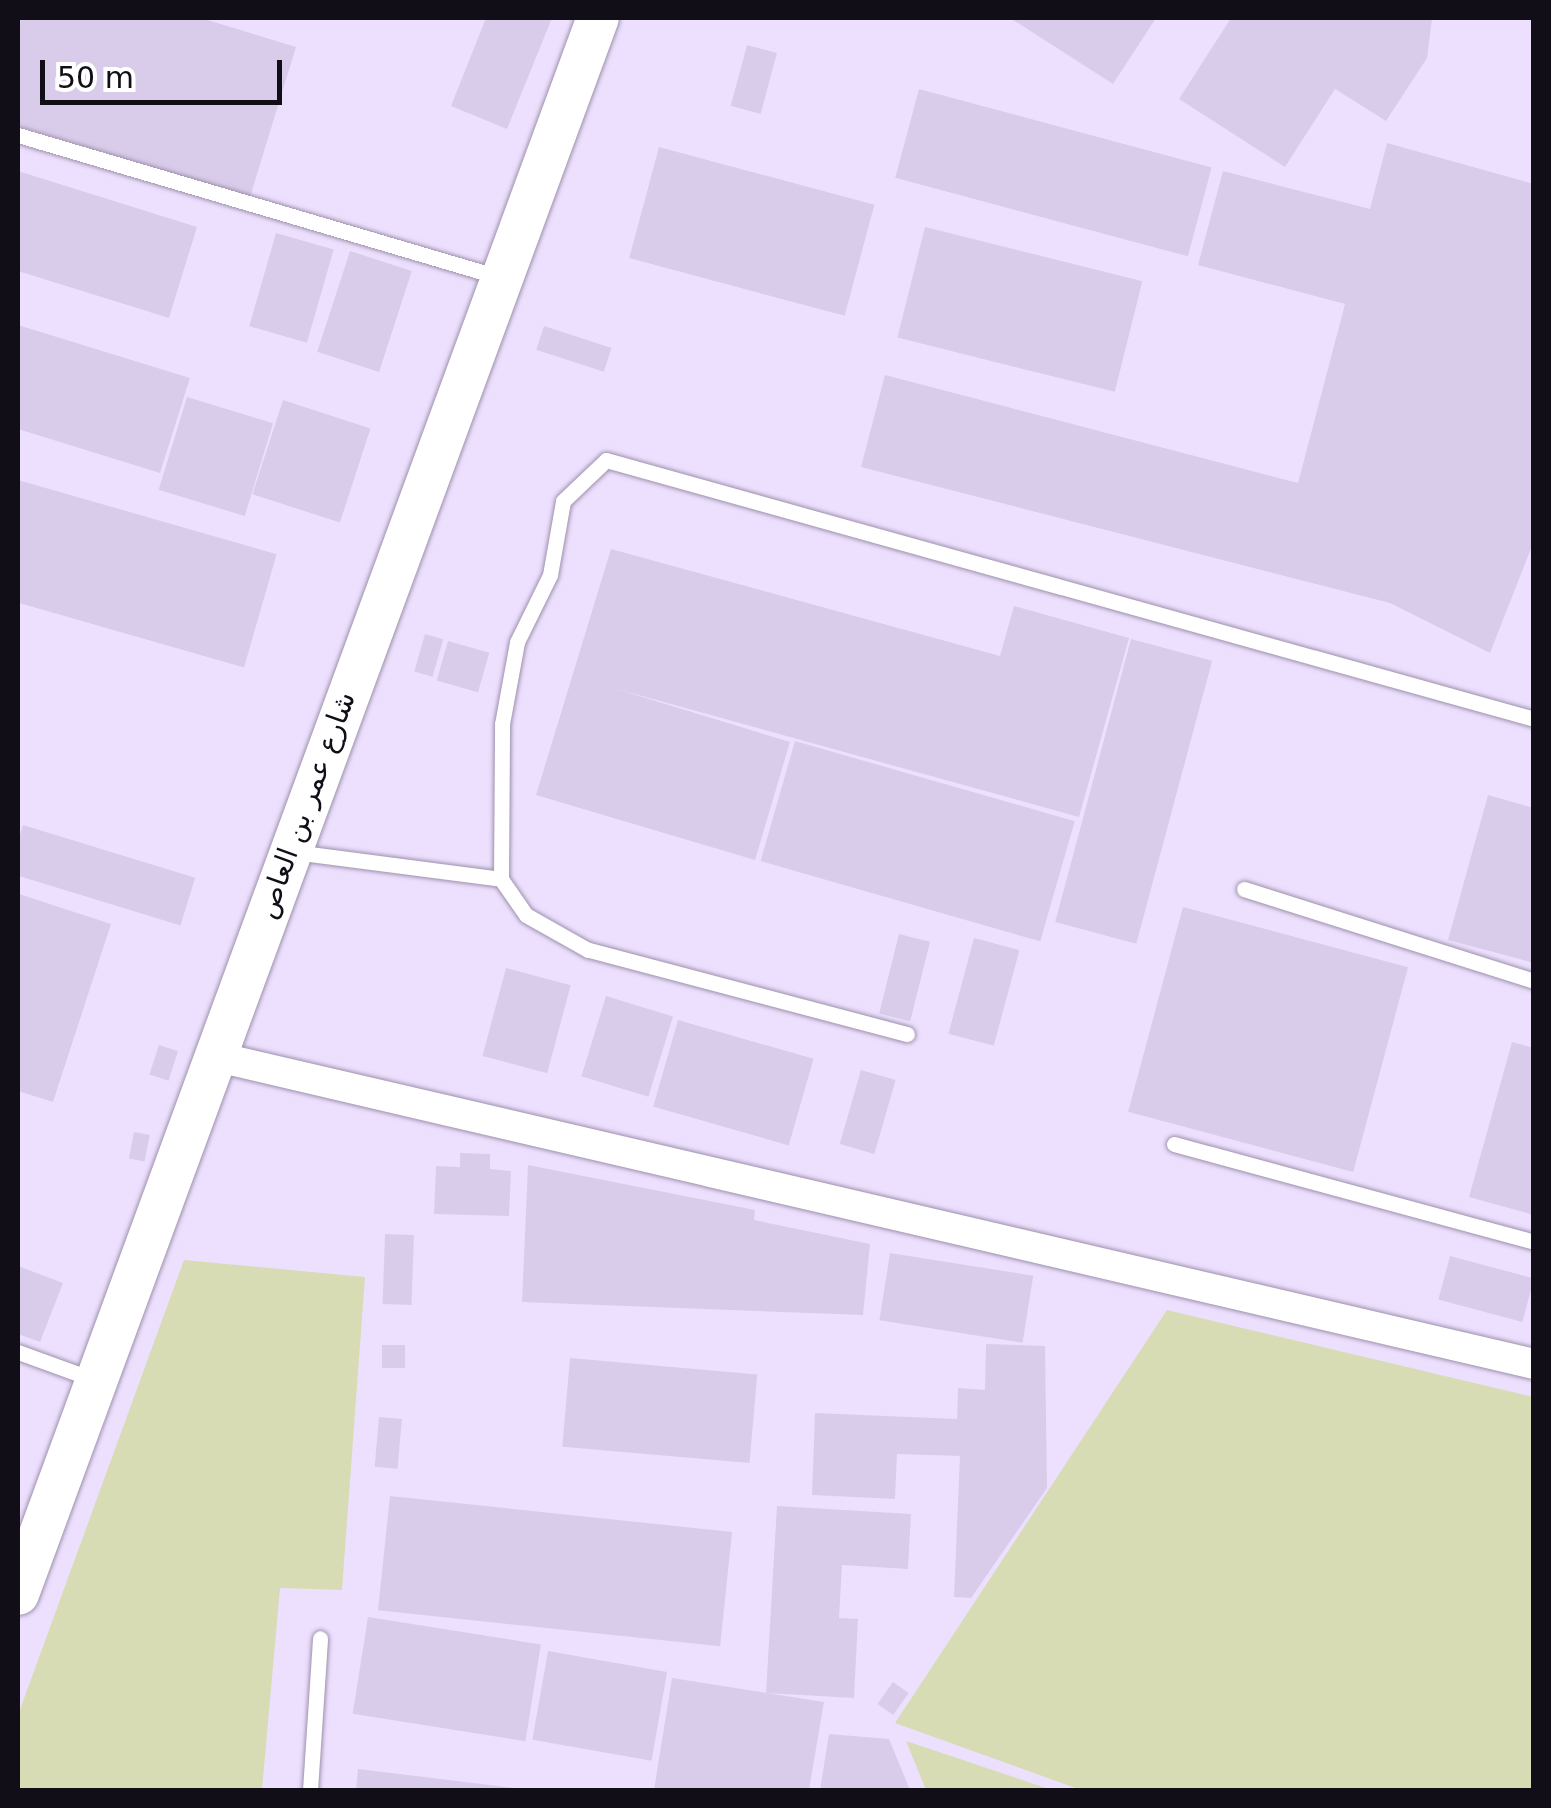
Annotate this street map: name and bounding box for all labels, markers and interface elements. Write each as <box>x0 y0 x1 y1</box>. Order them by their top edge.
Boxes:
scale bar <box>45 40 288 102</box>
text: 50 m <box>57 60 134 95</box>
street label: شارع عمر بن العاص <box>249 687 363 923</box>

